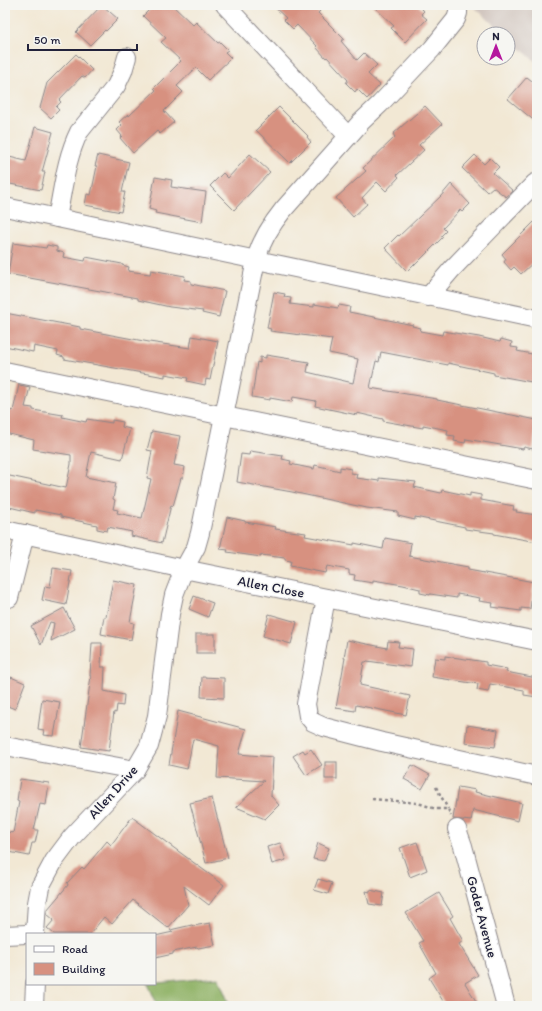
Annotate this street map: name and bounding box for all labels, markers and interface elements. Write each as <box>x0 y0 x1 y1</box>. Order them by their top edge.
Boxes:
scale bar <box>28 26 137 52</box>
north arrow <box>476 26 516 66</box>
text: N <box>492 30 500 43</box>
text: 50 m <box>34 33 60 47</box>
street label: Allen Close <box>236 572 306 602</box>
street label: Allen Drive <box>85 761 142 822</box>
street label: Godet Avenue <box>463 874 501 960</box>
legend <box>26 933 156 985</box>
text: Road <box>62 942 88 956</box>
text: Building <box>62 962 106 976</box>

